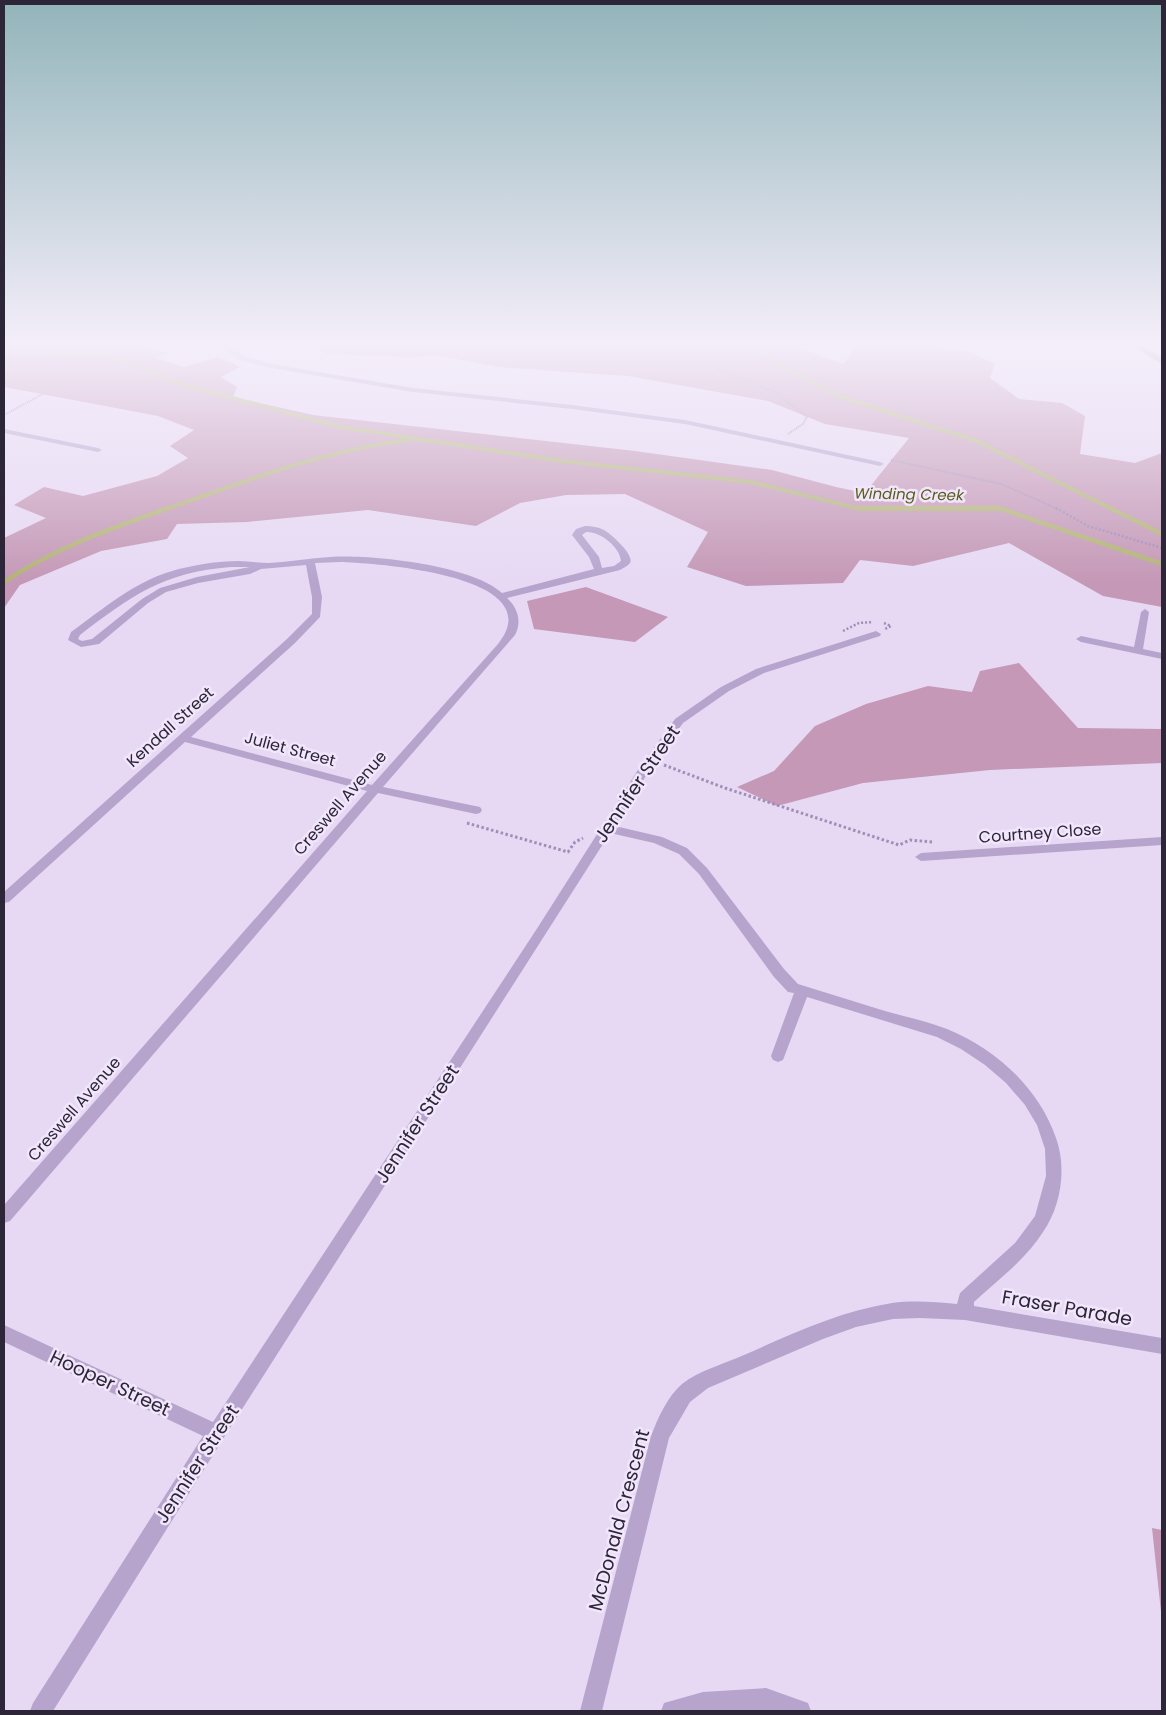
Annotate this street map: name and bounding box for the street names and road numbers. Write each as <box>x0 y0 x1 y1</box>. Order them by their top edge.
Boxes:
street label: Kendall Street <box>121 681 219 772</box>
street label: Jennifer Street <box>588 720 686 848</box>
street label: Juliet Street <box>242 726 338 772</box>
street label: Creswell Avenue <box>288 746 392 860</box>
street label: Courtney Close <box>978 817 1102 849</box>
street label: Creswell Avenue <box>22 1052 126 1166</box>
street label: Jennifer Street <box>368 1059 466 1189</box>
street label: Fraser Parade <box>1000 1283 1134 1333</box>
street label: Hooper Street <box>45 1343 175 1423</box>
street label: Jennifer Street <box>148 1399 246 1529</box>
street label: McDonald Crescent <box>582 1426 656 1614</box>

